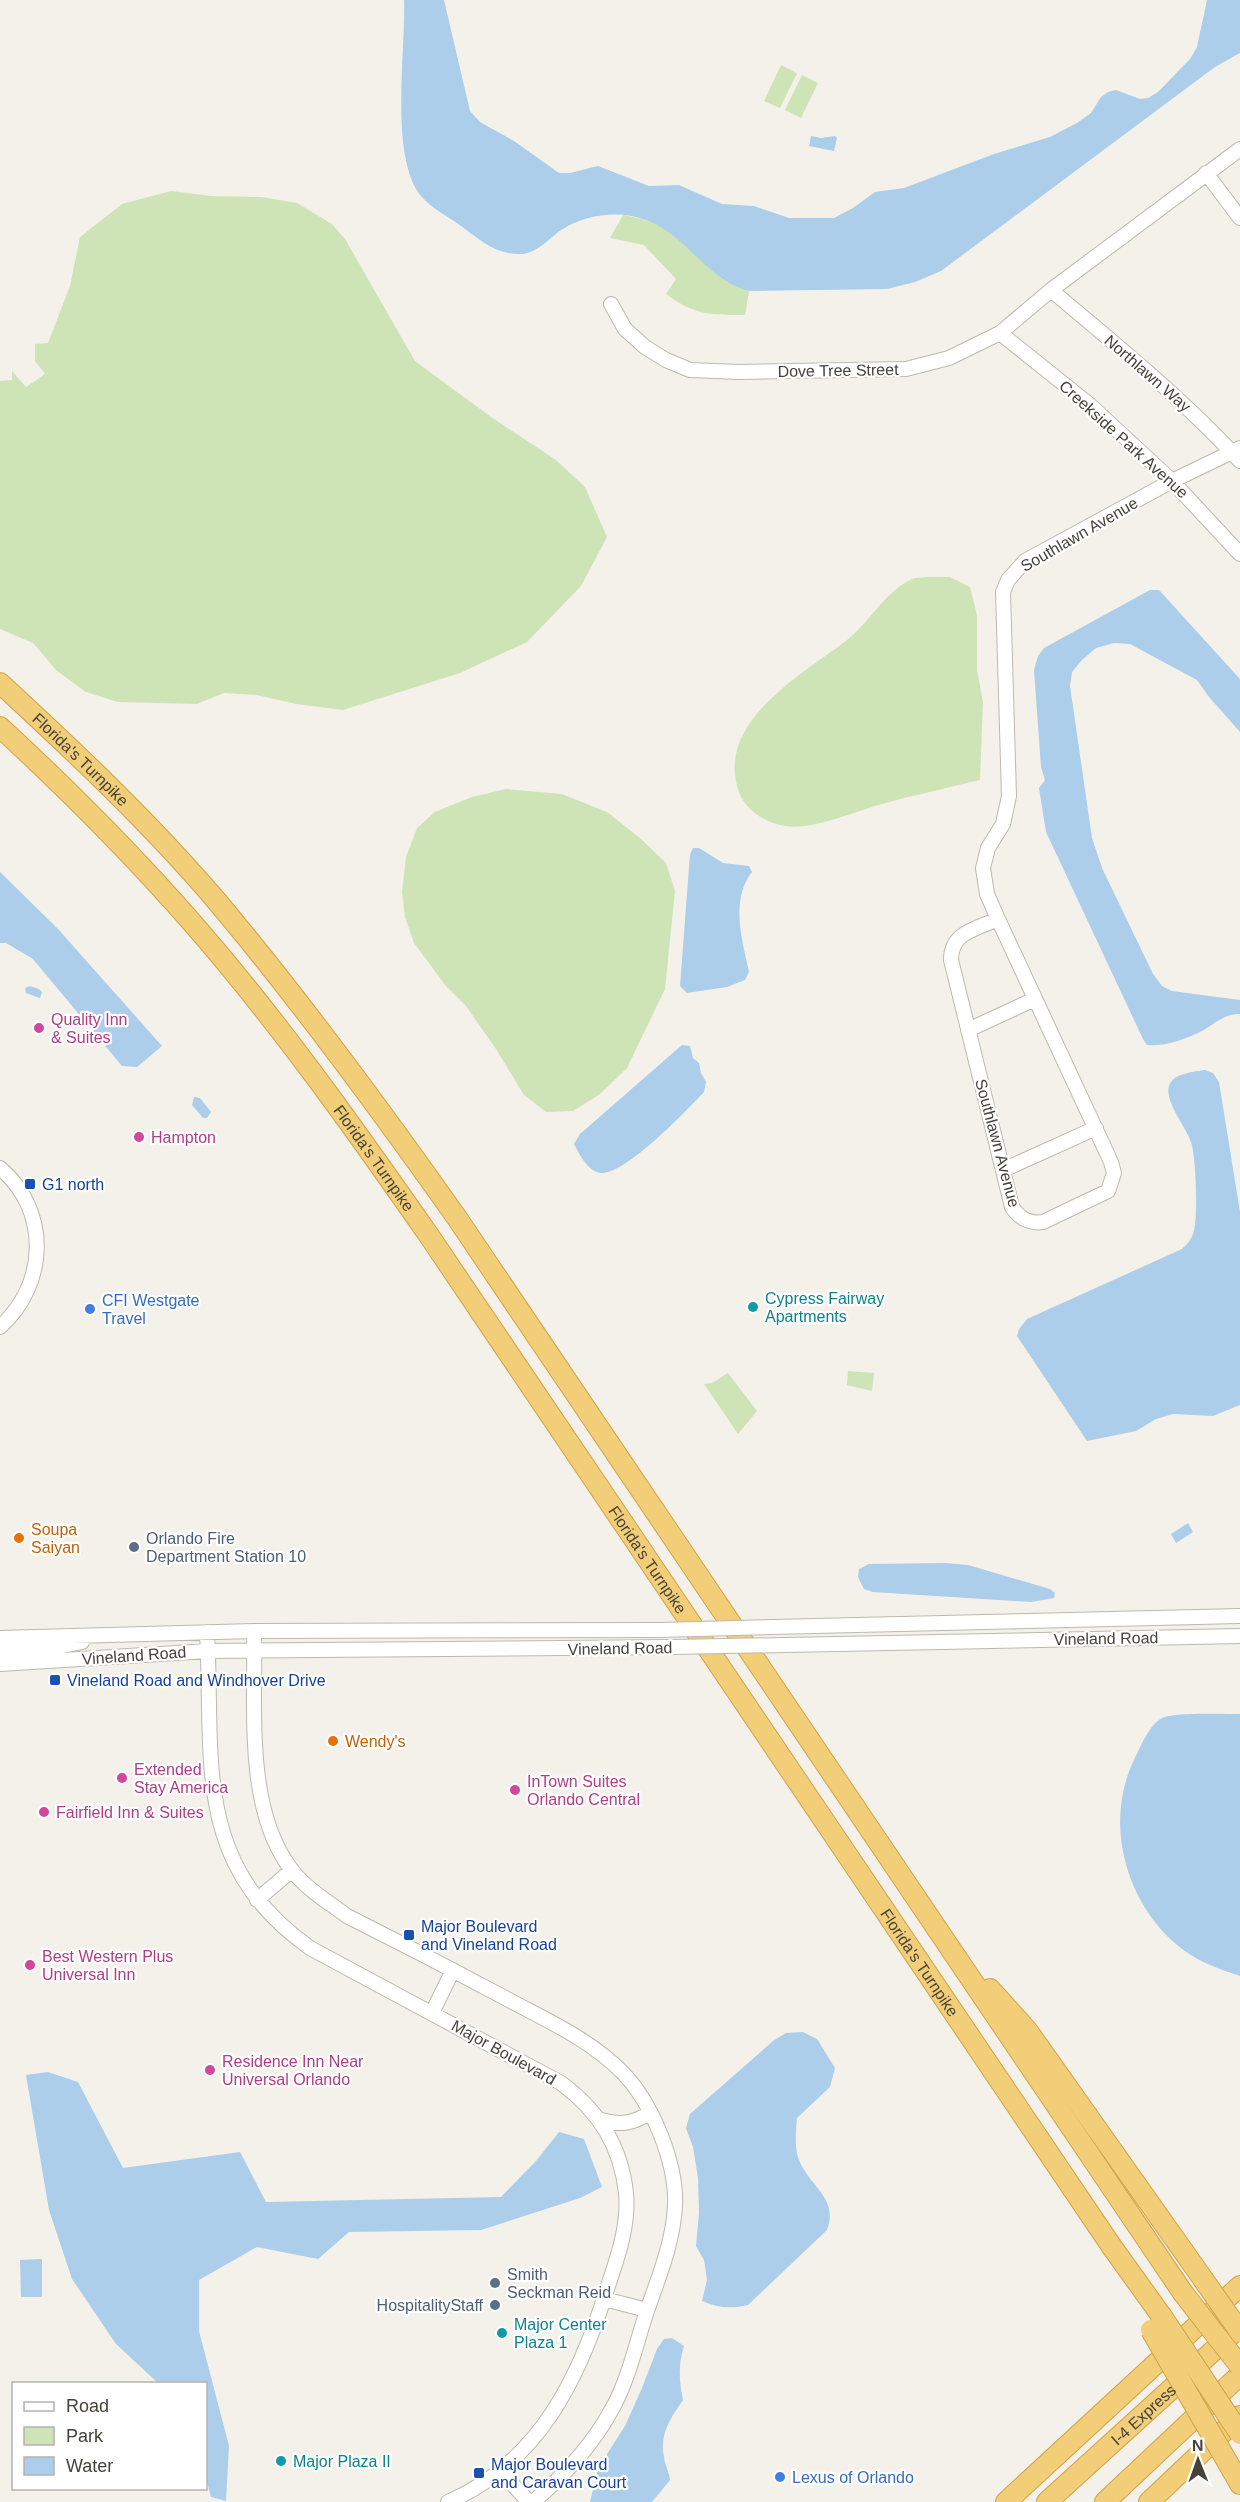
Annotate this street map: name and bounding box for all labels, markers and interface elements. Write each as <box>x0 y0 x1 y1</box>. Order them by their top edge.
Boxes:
street label: Northlawn Way <box>1101 332 1194 415</box>
street label: Dove Tree Street <box>777 361 899 380</box>
street label: Creekside Park Avenue <box>1056 377 1191 502</box>
street label: Southlawn Avenue <box>1018 494 1141 575</box>
street label: Florida's Turnpike <box>29 710 132 809</box>
place label: Quality Inn & Suites <box>51 1011 127 1046</box>
marker: Quality Inn & Suites <box>32 1021 46 1035</box>
street label: Southlawn Avenue <box>972 1077 1023 1209</box>
street label: Florida's Turnpike <box>330 1102 417 1215</box>
place label: Hampton <box>151 1129 216 1146</box>
marker: Hampton <box>132 1130 146 1144</box>
place label: G1 north <box>42 1176 104 1193</box>
marker: G1 north <box>23 1177 37 1191</box>
place label: Cypress Fairway Apartments <box>765 1290 884 1325</box>
place label: CFI Westgate Travel <box>102 1292 200 1327</box>
marker: Cypress Fairway Apartments <box>746 1300 760 1314</box>
marker: CFI Westgate Travel <box>83 1302 97 1316</box>
street label: Florida's Turnpike <box>605 1503 690 1617</box>
place label: Soupa Saiyan <box>31 1521 80 1556</box>
place label: Orlando Fire Department Station 10 <box>146 1530 306 1565</box>
marker: Soupa Saiyan <box>12 1531 26 1545</box>
marker: Orlando Fire Department Station 10 <box>127 1540 141 1554</box>
street label: Vineland Road <box>1054 1629 1158 1648</box>
street label: Vineland Road <box>568 1639 672 1658</box>
street label: Vineland Road <box>81 1643 187 1668</box>
place label: Vineland Road and Windhover Drive <box>67 1672 326 1689</box>
marker: Vineland Road and Windhover Drive <box>48 1673 62 1687</box>
place label: Wendy's <box>345 1733 406 1750</box>
marker: Wendy's <box>326 1734 340 1748</box>
place label: Extended Stay America <box>134 1761 228 1796</box>
marker: Extended Stay America <box>115 1771 129 1785</box>
place label: InTown Suites Orlando Central <box>527 1773 640 1808</box>
marker: InTown Suites Orlando Central <box>508 1783 522 1797</box>
place label: Fairfield Inn & Suites <box>56 1804 204 1821</box>
marker: Fairfield Inn & Suites <box>37 1805 51 1819</box>
street label: Florida's Turnpike <box>877 1906 962 2020</box>
place label: Major Boulevard and Vineland Road <box>421 1918 557 1953</box>
marker: Major Boulevard and Vineland Road <box>402 1928 416 1942</box>
place label: Best Western Plus Universal Inn <box>42 1948 173 1983</box>
marker: Best Western Plus Universal Inn <box>23 1958 37 1972</box>
street label: Major Boulevard <box>449 2017 559 2088</box>
place label: Residence Inn Near Universal Orlando <box>222 2053 364 2088</box>
marker: Residence Inn Near Universal Orlando <box>203 2063 217 2077</box>
place label: Smith Seckman Reid <box>507 2266 611 2301</box>
marker: Smith Seckman Reid <box>488 2276 502 2290</box>
place label: HospitalityStaff <box>377 2297 484 2314</box>
marker: HospitalityStaff <box>488 2298 502 2312</box>
place label: Major Center Plaza 1 <box>514 2316 607 2351</box>
marker: Major Center Plaza 1 <box>495 2326 509 2340</box>
street label: I-4 Express <box>1108 2381 1179 2448</box>
legend <box>12 2382 207 2490</box>
text: Road <box>66 2396 109 2416</box>
text: Park <box>66 2426 104 2446</box>
north arrow <box>1168 2430 1228 2490</box>
text: N <box>1192 2437 1204 2454</box>
place label: Major Plaza II <box>293 2453 391 2470</box>
marker: Major Plaza II <box>274 2454 288 2468</box>
text: Water <box>66 2456 113 2476</box>
place label: Major Boulevard and Caravan Court <box>491 2456 627 2491</box>
marker: Major Boulevard and Caravan Court <box>472 2466 486 2480</box>
place label: Lexus of Orlando <box>792 2469 914 2486</box>
marker: Lexus of Orlando <box>773 2470 787 2484</box>

